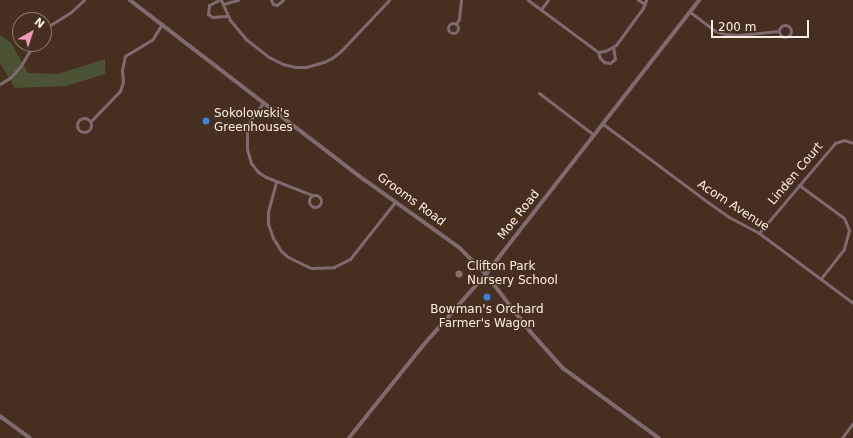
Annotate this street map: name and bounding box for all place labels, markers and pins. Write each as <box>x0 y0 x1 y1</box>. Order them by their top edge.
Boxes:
place label: Sokolowski's Greenhouses <box>214 107 293 135</box>
marker: Sokolowski's Greenhouses <box>201 116 211 126</box>
place label: Clifton Park Nursery School <box>467 260 558 288</box>
marker: Clifton Park Nursery School <box>454 269 464 279</box>
marker: Bowman's Orchard Farmer's Wagon <box>482 292 492 302</box>
place label: Bowman's Orchard Farmer's Wagon <box>430 303 544 331</box>

